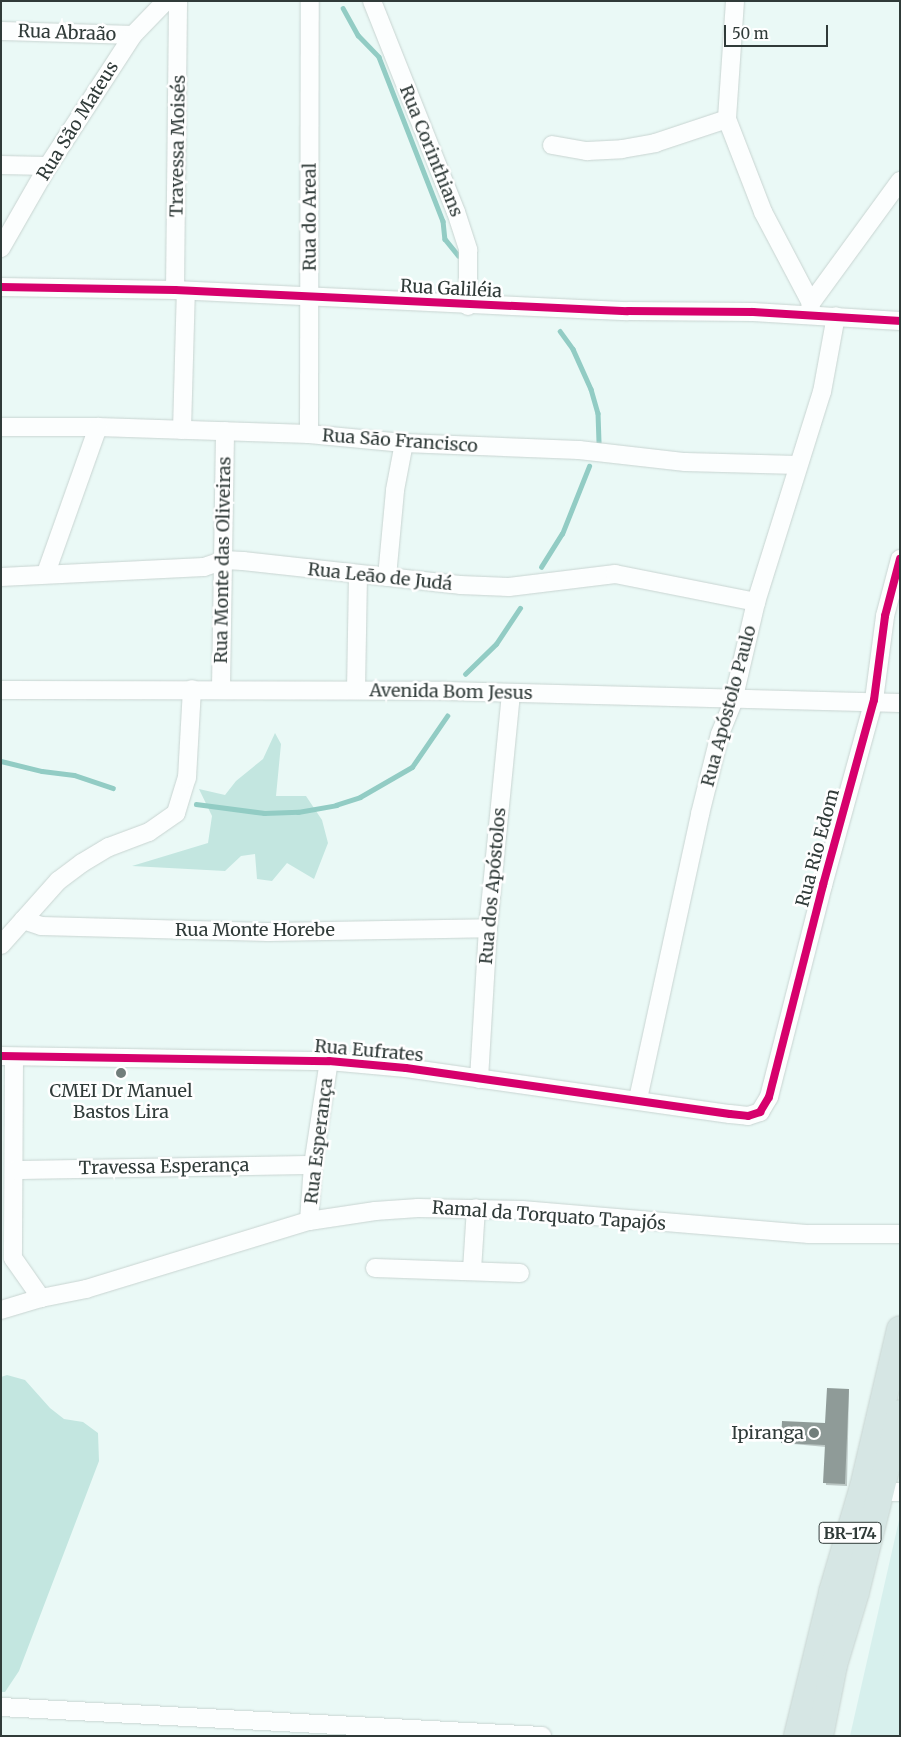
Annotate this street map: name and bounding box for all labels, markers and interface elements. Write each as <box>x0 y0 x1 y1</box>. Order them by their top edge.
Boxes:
scale bar <box>726 15 830 47</box>
street label: Rua Abraão <box>17 20 117 46</box>
text: 50 m <box>732 24 769 43</box>
street label: Rua São Mateus <box>33 57 123 185</box>
street label: Travessa Moisés <box>166 75 190 217</box>
street label: Rua Corinthians <box>395 82 467 220</box>
street label: Rua do Areal <box>299 163 321 271</box>
street label: Rua Galiléia <box>399 276 503 302</box>
street label: Rua São Francisco <box>321 425 479 457</box>
street label: Rua Monte das Oliveiras <box>210 456 236 664</box>
street label: Rua Leão de Judá <box>307 559 453 595</box>
street label: Rua Apóstolo Paulo <box>697 623 761 789</box>
street label: Avenida Bom Jesus <box>369 680 533 704</box>
street label: Rua Rio Edom <box>792 787 844 909</box>
street label: Rua dos Apóstolos <box>475 807 511 965</box>
street label: Rua Monte Horebe <box>175 919 335 941</box>
street label: Rua Eufrates <box>314 1035 424 1067</box>
marker: CMEI Dr Manuel Bastos Lira <box>115 1067 127 1079</box>
street label: Rua Esperança <box>301 1077 337 1205</box>
place label: CMEI Dr Manuel Bastos Lira <box>49 1081 193 1124</box>
street label: Travessa Esperança <box>78 1155 250 1179</box>
street label: Ramal da Torquato Tapajós <box>431 1197 667 1235</box>
place label: Ipiranga <box>731 1422 804 1444</box>
marker: Ipiranga <box>808 1427 820 1439</box>
road number: BR-174 <box>818 1520 882 1546</box>

